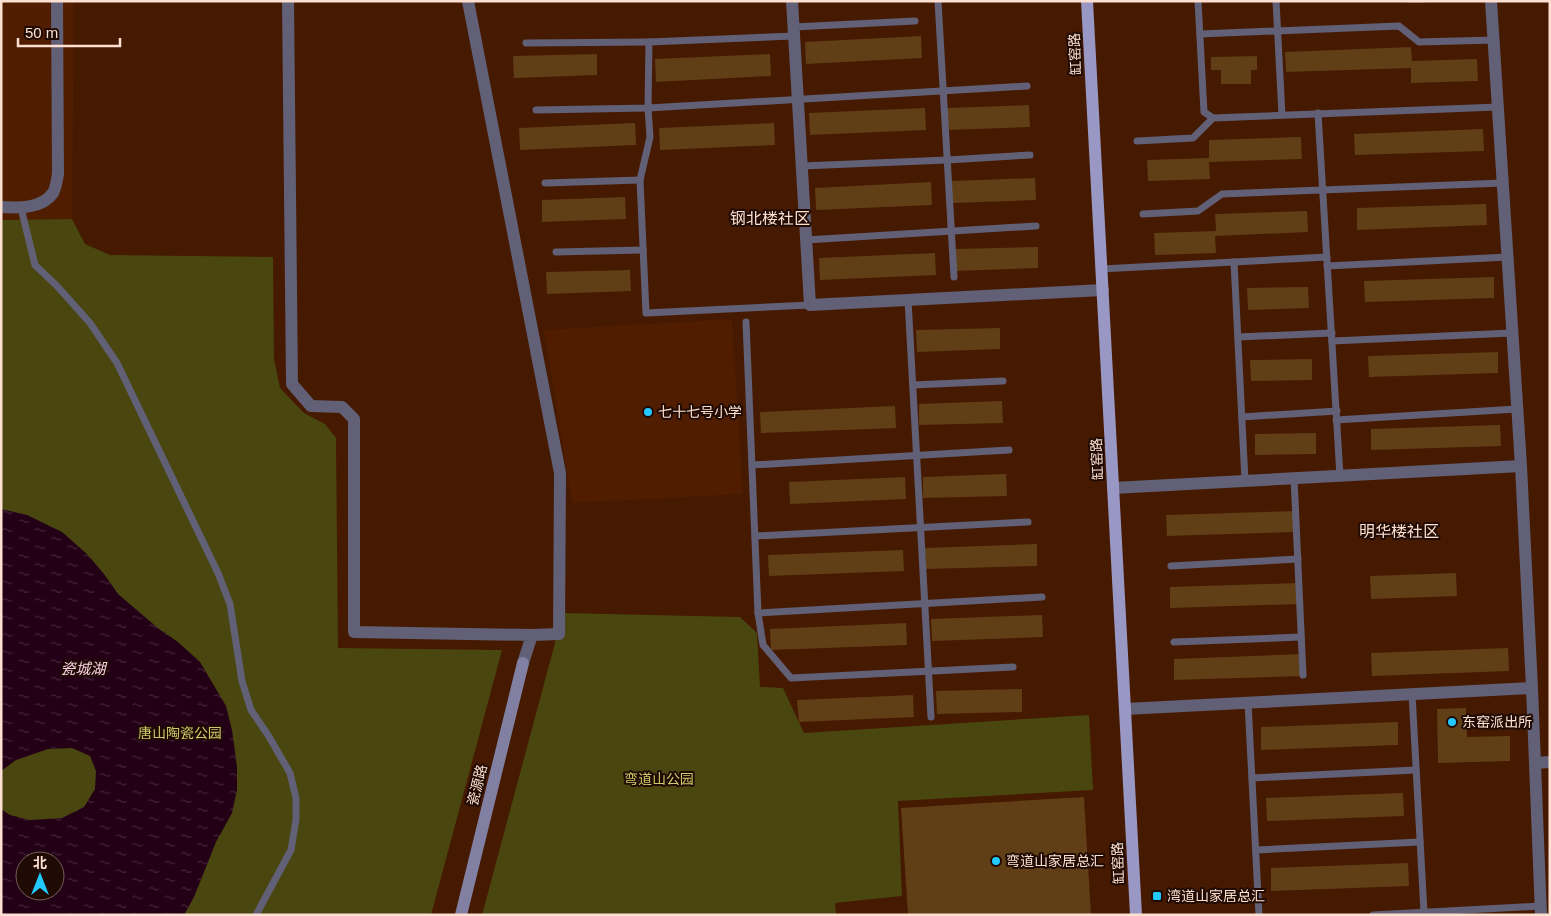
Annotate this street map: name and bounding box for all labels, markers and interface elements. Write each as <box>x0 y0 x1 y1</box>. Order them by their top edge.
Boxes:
scale bar <box>18 15 120 47</box>
text: 50 m <box>25 24 58 41</box>
street label: 缸窑路 <box>1066 33 1084 75</box>
district label: 钢北楼社区 <box>730 210 810 227</box>
place label: 七十七号小学 <box>658 404 742 420</box>
marker: 七十七号小学 <box>642 406 654 418</box>
street label: 缸窑路 <box>1088 438 1106 480</box>
district label: 明华楼社区 <box>1359 523 1439 540</box>
water label: 瓷城湖 <box>60 660 107 677</box>
place label: 东窑派出所 <box>1462 714 1532 730</box>
marker: 东窑派出所 <box>1446 716 1458 728</box>
park label: 唐山陶瓷公园 <box>138 725 222 741</box>
street label: 瓷源路 <box>464 763 490 807</box>
park label: 弯道山公园 <box>624 771 694 787</box>
street label: 缸窑路 <box>1109 842 1127 884</box>
north arrow <box>15 851 65 901</box>
place label: 弯道山家居总汇 <box>1006 853 1104 869</box>
text: 北 <box>33 855 47 871</box>
marker: 弯道山家居总汇 <box>990 855 1002 867</box>
place label: 湾道山家居总汇 <box>1167 888 1265 904</box>
marker: 湾道山家居总汇 <box>1151 890 1163 902</box>

